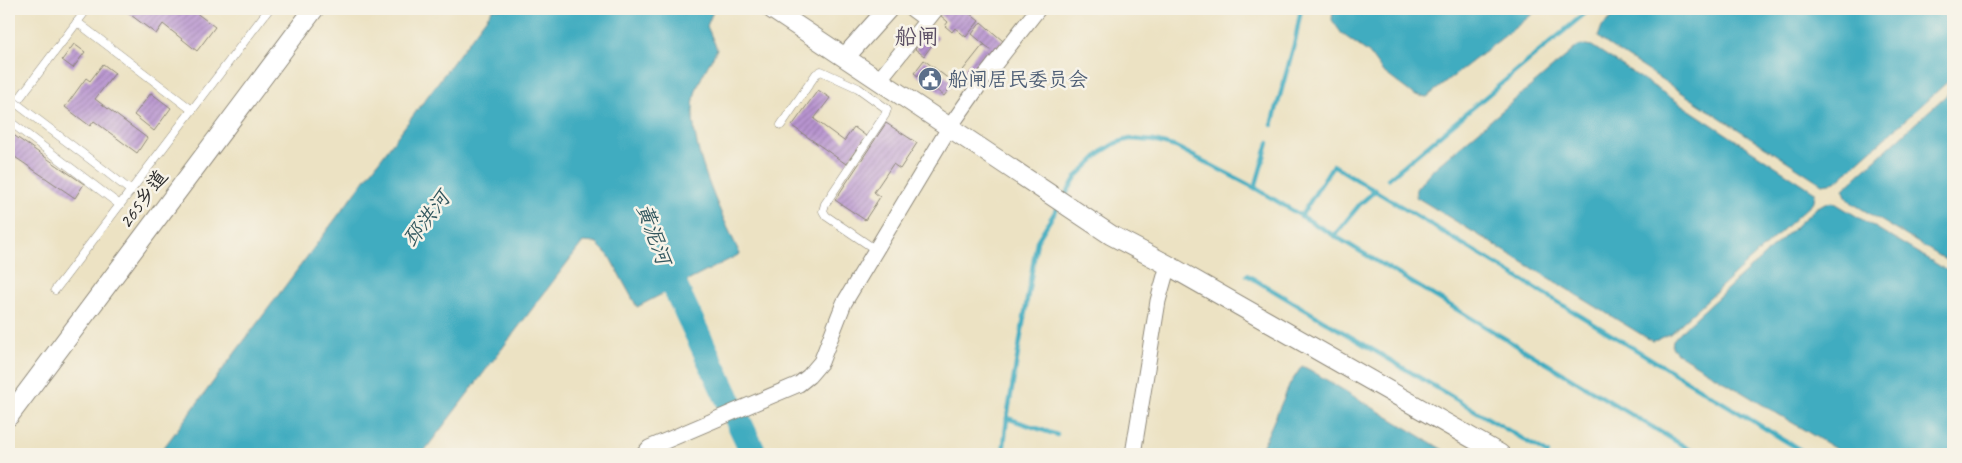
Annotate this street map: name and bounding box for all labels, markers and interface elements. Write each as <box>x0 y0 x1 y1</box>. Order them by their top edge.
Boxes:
district label: 船闸 <box>895 23 939 51</box>
public building icon: 船闸居民委员会 <box>917 66 943 92</box>
place label: 船闸居民委员会 <box>948 67 1088 92</box>
street label: 265乡道 <box>113 165 173 233</box>
water label: 邳洪河 <box>397 184 457 252</box>
water label: 黄泥河 <box>631 200 678 271</box>

